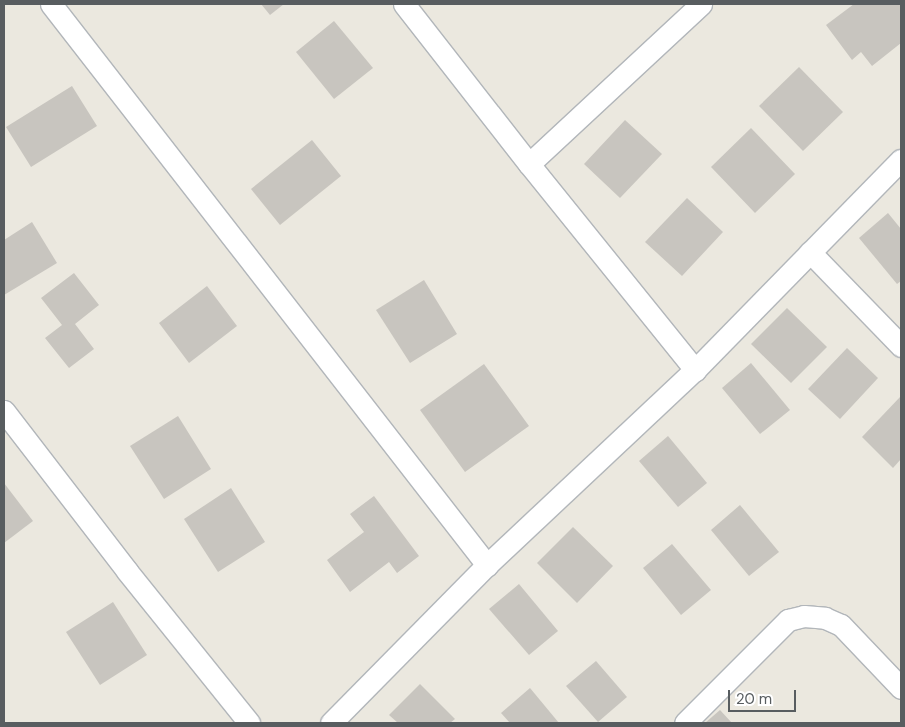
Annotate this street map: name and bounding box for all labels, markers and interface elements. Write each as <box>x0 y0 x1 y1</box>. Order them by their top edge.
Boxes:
scale bar <box>730 680 798 712</box>
text: 20 m <box>736 689 772 709</box>

